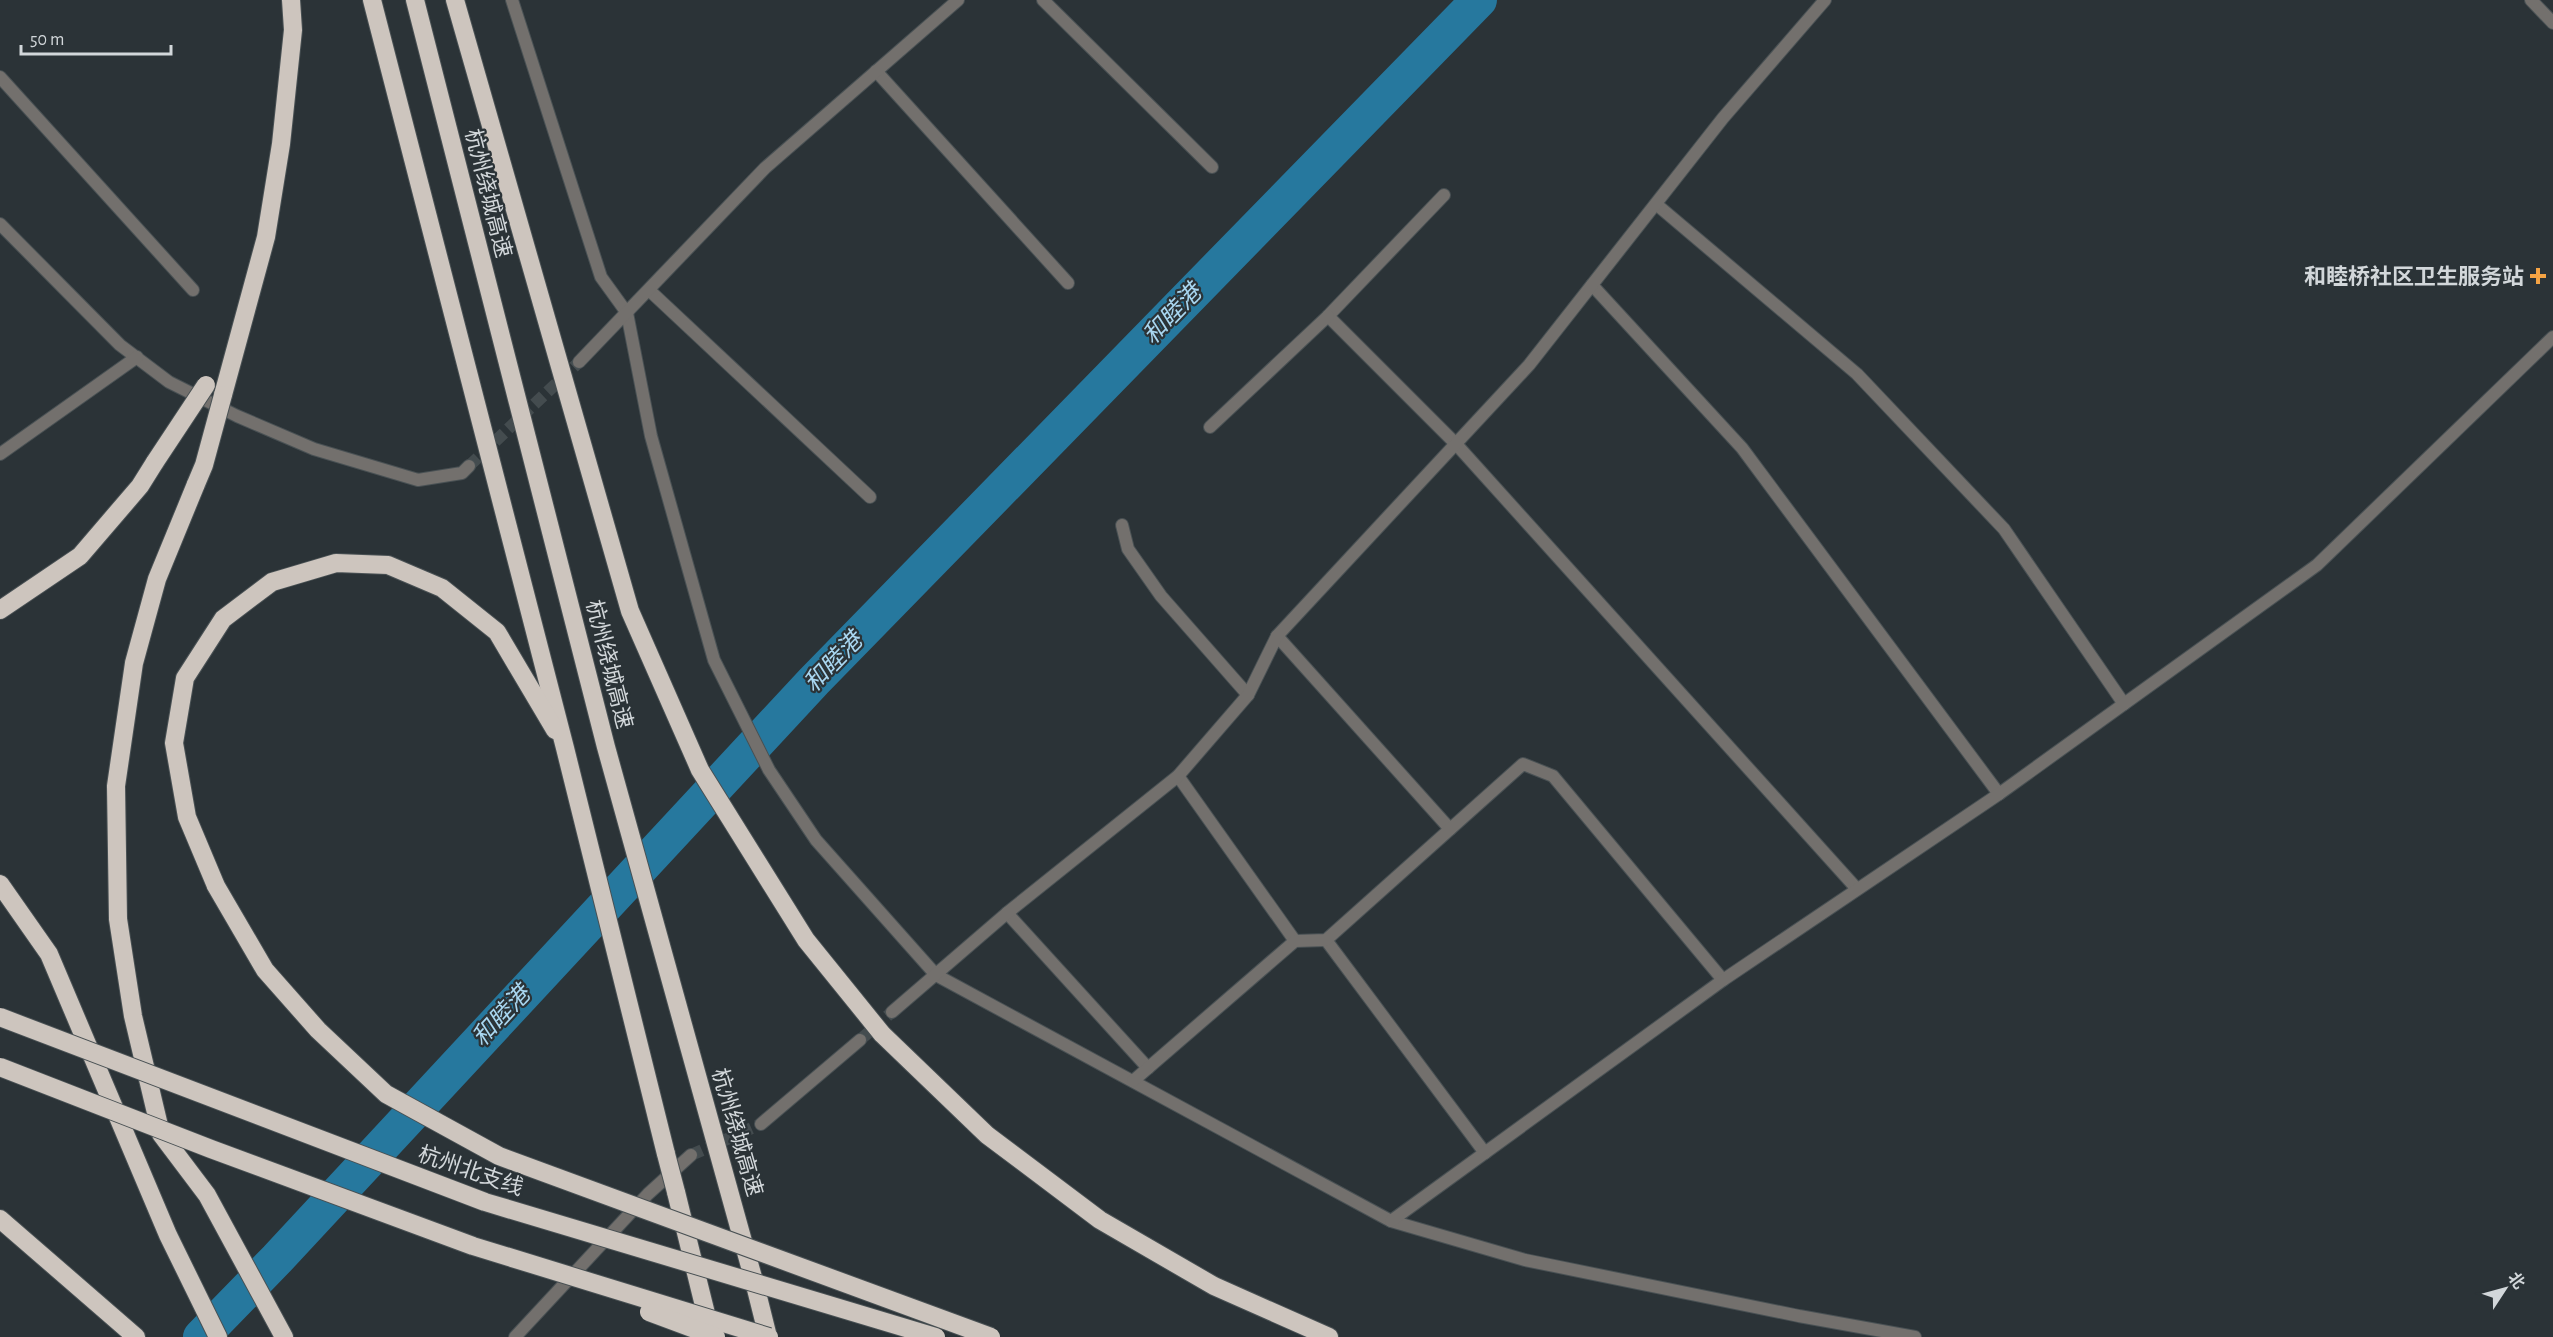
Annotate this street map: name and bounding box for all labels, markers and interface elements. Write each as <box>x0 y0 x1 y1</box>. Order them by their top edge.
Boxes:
scale bar <box>21 18 171 56</box>
text: 50 m <box>30 31 64 49</box>
street label: 杭州绕城高速 <box>461 126 516 260</box>
place label: 和睦桥社区卫生服务站 <box>2304 265 2524 288</box>
marker: 和睦桥社区卫生服务站 <box>2529 267 2547 285</box>
water label: 和睦港 <box>1138 277 1208 349</box>
street label: 杭州绕城高速 <box>582 597 637 731</box>
water label: 和睦港 <box>799 625 869 697</box>
water label: 和睦港 <box>467 979 537 1051</box>
street label: 杭州绕城高速 <box>708 1066 767 1199</box>
street label: 杭州北支线 <box>415 1142 527 1199</box>
north arrow <box>2475 1259 2535 1319</box>
text: 北 <box>2505 1269 2528 1292</box>

